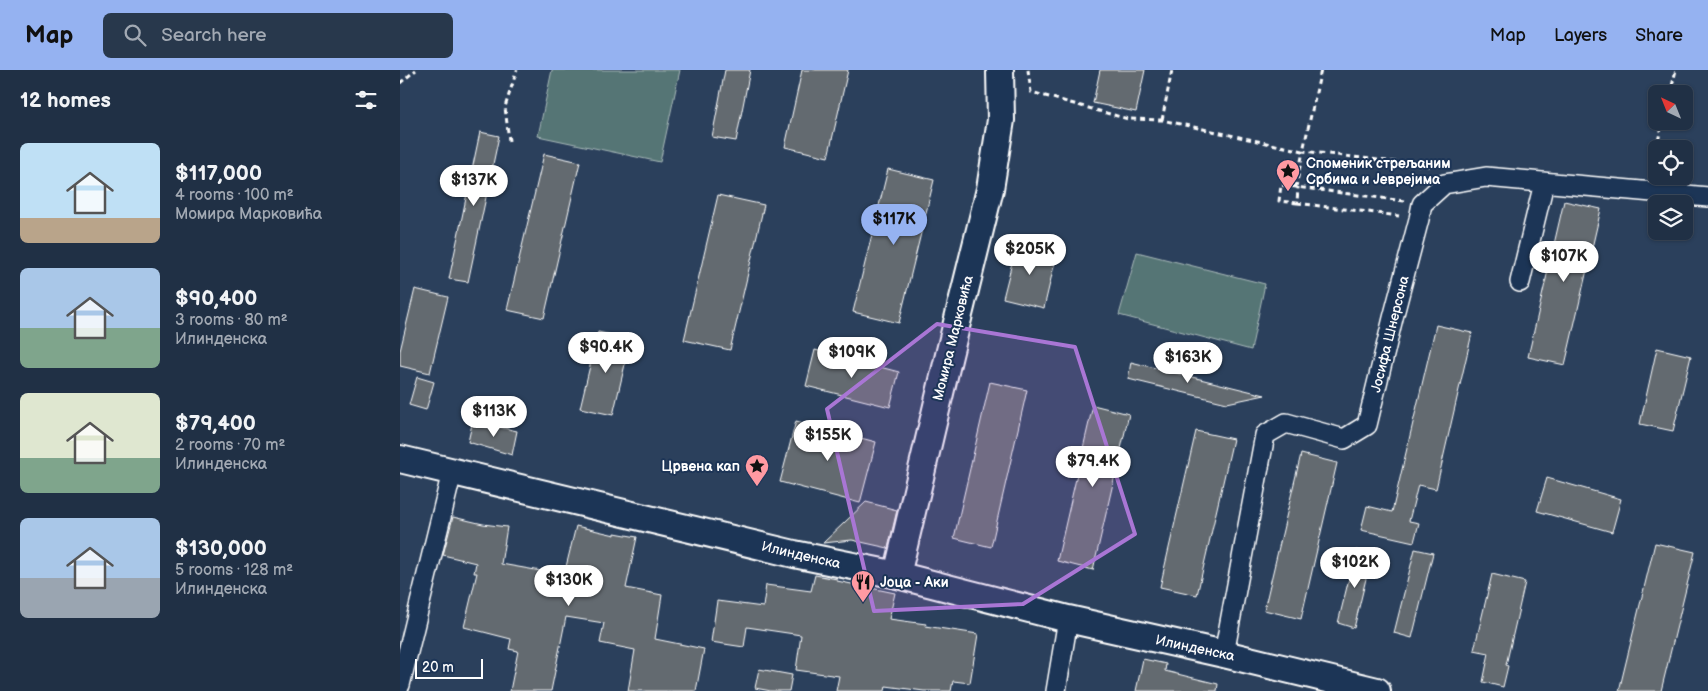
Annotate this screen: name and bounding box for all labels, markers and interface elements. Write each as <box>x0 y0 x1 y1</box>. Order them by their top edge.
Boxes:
search box <box>103 13 453 58</box>
text: Map <box>25 21 73 50</box>
icon: search <box>121 21 149 49</box>
text: Search here <box>161 24 267 47</box>
text: Map <box>1490 25 1526 46</box>
text: Layers <box>1554 25 1607 46</box>
text: Share <box>1635 25 1683 46</box>
north arrow <box>1648 85 1692 130</box>
map controls <box>1648 85 1693 240</box>
icon: filters <box>352 86 380 114</box>
text: 12 homes <box>20 88 111 113</box>
button: locate <box>1648 140 1693 185</box>
place label: Споменик стрељаним Србима и Јеврејима <box>1306 155 1451 188</box>
place icon: Споменик стрељаним Србима и Јеврејима <box>1275 158 1301 192</box>
text: $117,000 <box>175 161 262 186</box>
icon: home <box>60 163 120 223</box>
pin: $137K <box>439 164 509 207</box>
text: $137K <box>451 171 497 190</box>
text: 4 rooms · 100 m² <box>175 186 294 205</box>
button: layers <box>1648 195 1693 240</box>
pin: $117K <box>859 204 929 246</box>
text: Момира Марковића <box>175 205 322 224</box>
text: $117K <box>872 210 916 229</box>
pin: $205K <box>995 234 1065 276</box>
text: $205K <box>1005 240 1055 259</box>
pin: $107K <box>1529 240 1599 283</box>
text: $107K <box>1541 247 1587 266</box>
street label: Момира Марковића <box>929 273 977 403</box>
street label: Јосифа Шнерсона <box>1367 273 1413 394</box>
text: $90,400 <box>175 286 257 311</box>
icon: home <box>60 288 120 348</box>
text: 3 rooms · 80 m² <box>175 311 288 330</box>
text: Илинденска <box>175 330 267 349</box>
pin: $90.4K <box>565 332 647 374</box>
pin: $109K <box>817 336 887 379</box>
text: $90.4K <box>579 338 633 357</box>
pin: $163K <box>1153 342 1223 384</box>
text: $109K <box>828 343 876 362</box>
text: $163K <box>1164 348 1212 367</box>
pin: $113K <box>459 396 529 438</box>
text: $113K <box>472 402 516 421</box>
text: $79,400 <box>175 411 256 436</box>
icon: home <box>60 413 120 473</box>
pin: $155K <box>793 420 863 462</box>
text: $155K <box>805 426 851 445</box>
text: 2 rooms · 70 m² <box>175 436 285 455</box>
pin: $79.4K <box>1052 446 1134 488</box>
text: $79.4K <box>1067 452 1119 471</box>
place icon: Црвена кап <box>744 453 770 487</box>
text: Илинденска <box>175 455 267 474</box>
place label: Црвена кап <box>662 458 740 475</box>
text: $130,000 <box>175 536 267 561</box>
icon: home <box>60 538 120 598</box>
street label: Илинденска <box>760 538 843 573</box>
pin: $102K <box>1320 546 1390 589</box>
text: $102K <box>1331 553 1379 572</box>
text: 5 rooms · 128 m² <box>175 561 293 580</box>
pin: $130K <box>534 564 604 607</box>
restaurant icon: Јоца - Аки <box>850 569 876 603</box>
text: $130K <box>545 571 593 590</box>
place label: Јоца - Аки <box>880 574 949 591</box>
text: Илинденска <box>175 580 267 599</box>
street label: Илинденска <box>1154 631 1237 665</box>
scale bar <box>415 656 482 679</box>
text: 20 m <box>422 659 454 676</box>

